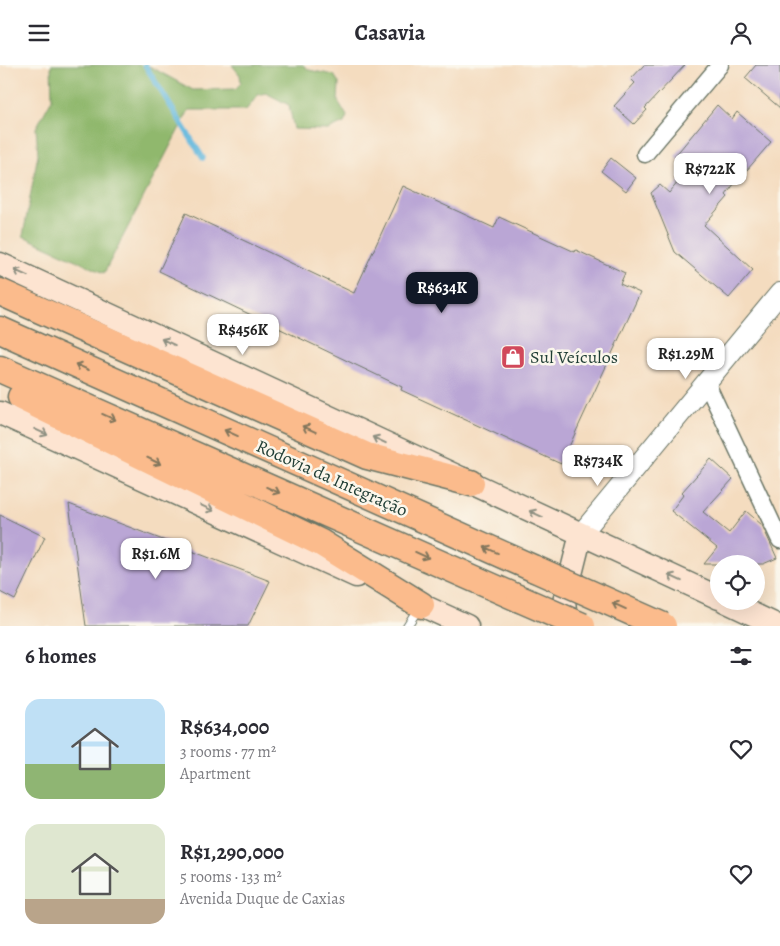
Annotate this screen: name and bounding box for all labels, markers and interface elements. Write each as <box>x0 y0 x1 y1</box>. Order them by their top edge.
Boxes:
text: Casavia <box>355 18 425 48</box>
icon: menu <box>25 19 53 47</box>
icon: person <box>727 19 755 47</box>
pin: R$722K <box>669 153 751 195</box>
text: R$722K <box>685 158 735 180</box>
one-way arrow <box>14 268 29 278</box>
pin: R$634K <box>401 271 483 314</box>
text: R$634K <box>417 277 467 299</box>
pin: R$456K <box>202 313 284 356</box>
text: R$456K <box>218 319 268 341</box>
one-way arrow <box>161 337 176 346</box>
pin: R$1.29M <box>640 337 732 380</box>
text: R$1.29M <box>658 343 714 365</box>
shop icon: Sul Veículos <box>500 344 526 370</box>
place label: Sul Veículos <box>530 345 618 369</box>
one-way arrow <box>75 362 90 371</box>
one-way arrow <box>101 412 116 422</box>
one-way arrow <box>302 424 317 434</box>
one-way arrow <box>33 428 48 437</box>
one-way arrow <box>224 428 239 438</box>
street label: Rodovia da Integração <box>253 434 412 522</box>
one-way arrow <box>372 435 387 445</box>
pin: R$734K <box>557 445 639 487</box>
text: R$734K <box>573 450 623 472</box>
one-way arrow <box>146 457 161 467</box>
one-way arrow <box>265 485 280 495</box>
one-way arrow <box>199 503 214 513</box>
one-way arrow <box>529 508 544 518</box>
pin: R$1.6M <box>115 537 197 580</box>
text: R$1.6M <box>132 543 180 565</box>
one-way arrow <box>484 544 499 554</box>
one-way arrow <box>414 551 429 561</box>
map controls <box>710 555 765 610</box>
button: locate <box>710 555 765 610</box>
one-way arrow <box>667 573 682 583</box>
one-way arrow <box>612 601 627 611</box>
text: 6 homes <box>25 642 97 670</box>
icon: filters <box>727 642 755 670</box>
text: R$634,000 <box>180 713 269 741</box>
icon: home <box>65 719 125 779</box>
icon: heart <box>727 735 755 763</box>
text: 3 rooms · 77 m² <box>180 741 276 763</box>
text: Apartment <box>180 763 251 785</box>
text: R$1,290,000 <box>180 838 284 866</box>
icon: home <box>65 844 125 904</box>
icon: heart <box>727 860 755 888</box>
text: 5 rooms · 133 m² <box>180 866 282 888</box>
text: Avenida Duque de Caxias <box>180 888 345 910</box>

